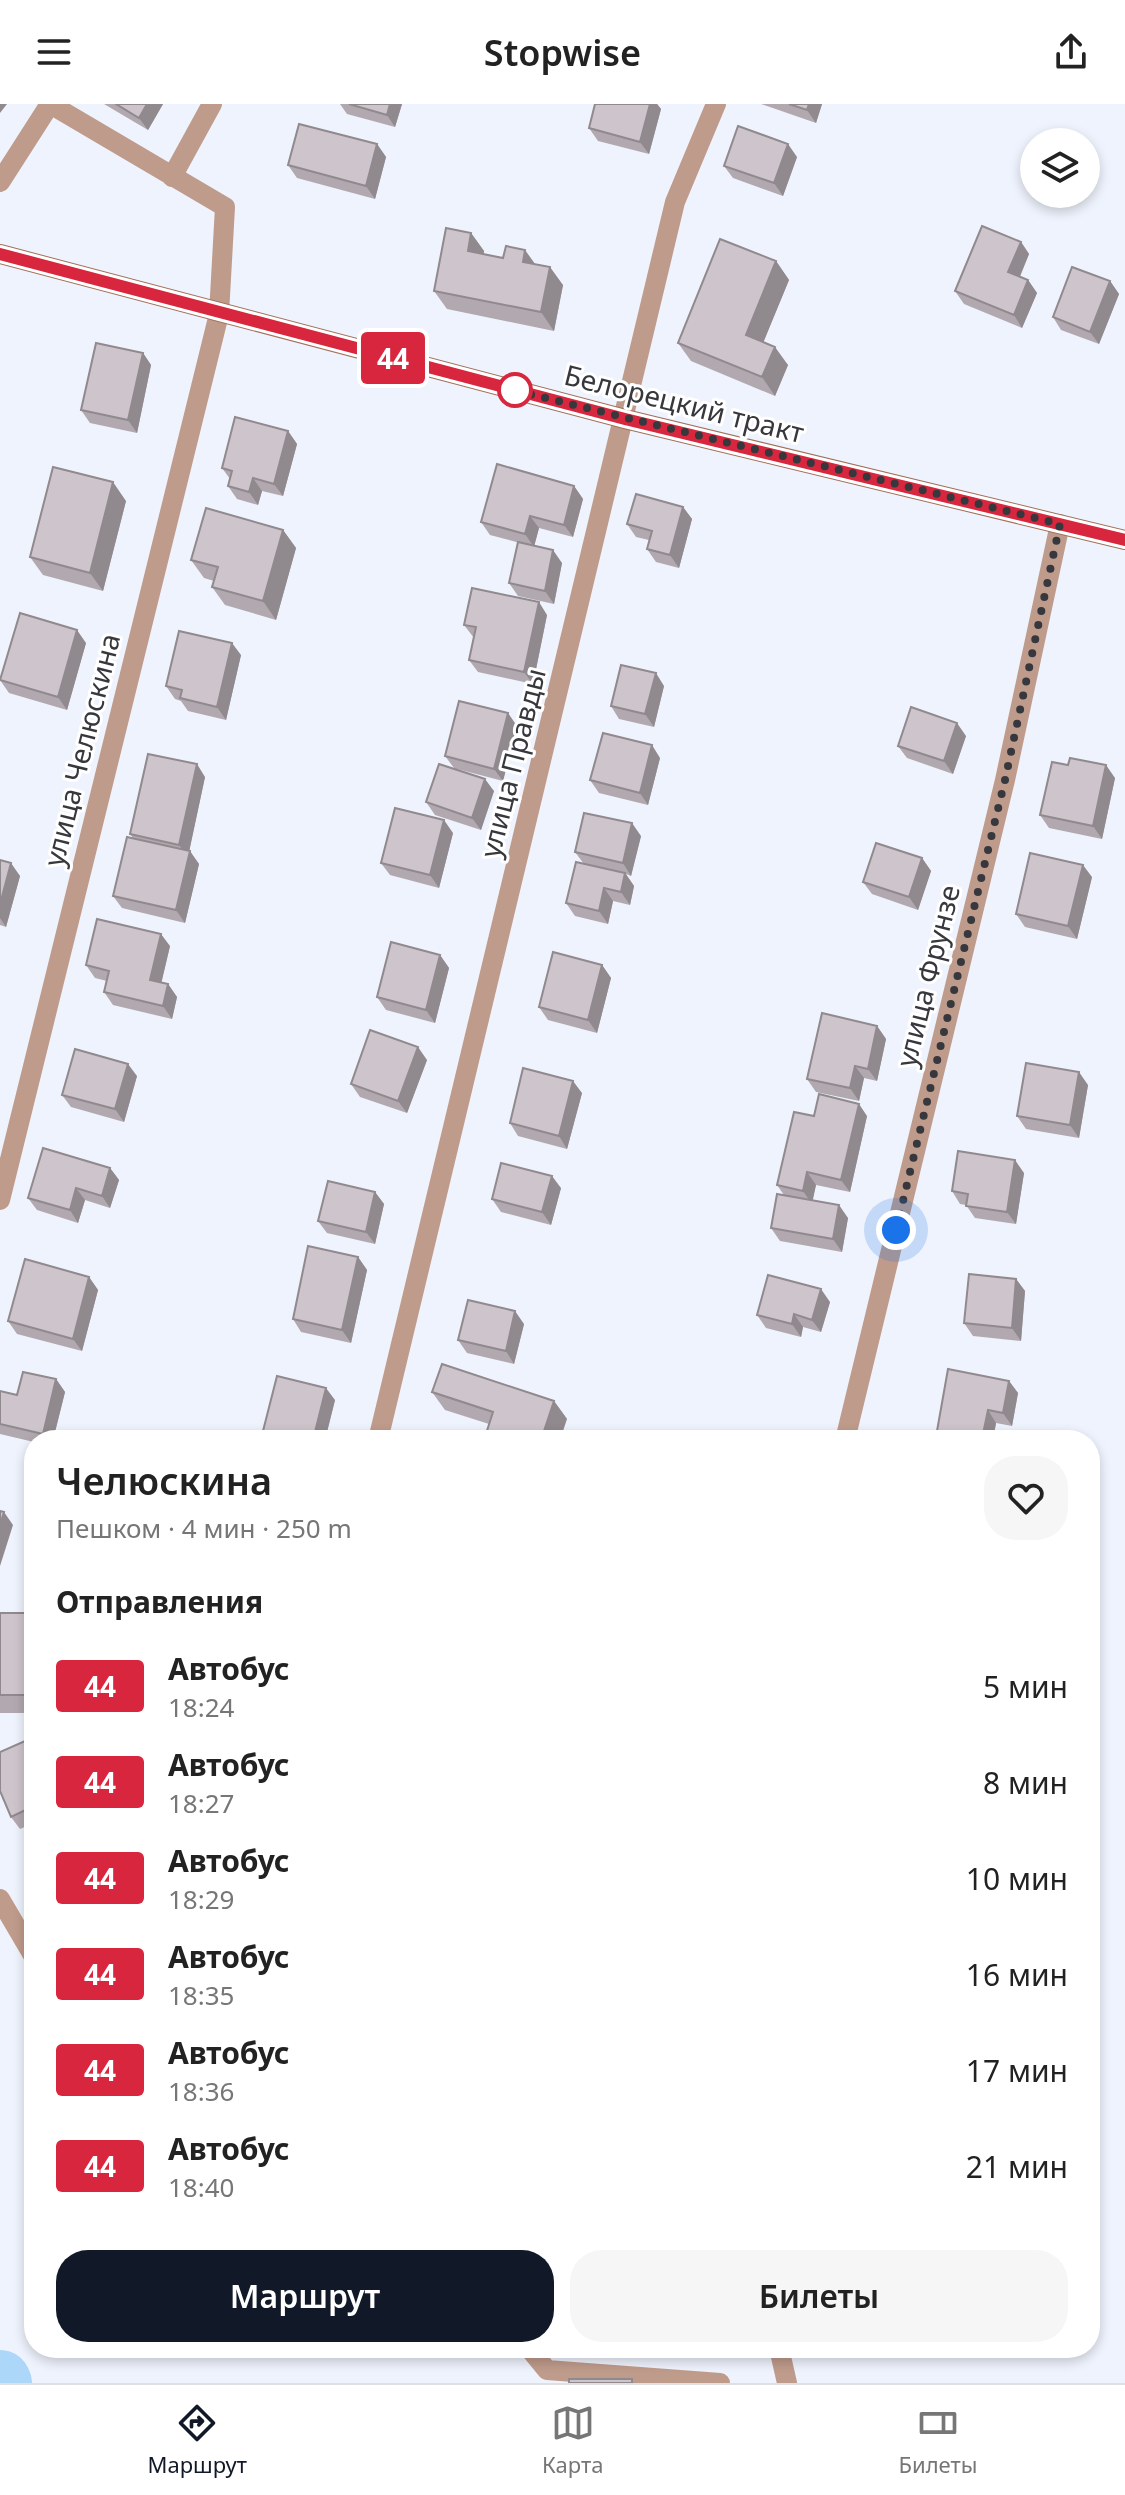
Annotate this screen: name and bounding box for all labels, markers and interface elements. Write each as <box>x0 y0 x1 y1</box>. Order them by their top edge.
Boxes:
text: Stopwise <box>484 28 641 77</box>
icon: menu <box>32 30 76 74</box>
icon: share <box>1049 30 1093 74</box>
map controls <box>1020 128 1100 208</box>
button: layers <box>1020 128 1100 208</box>
line badge: 44 <box>357 332 429 384</box>
text: 44 <box>377 339 409 377</box>
street label: Белорецкий тракт <box>560 355 808 451</box>
unlabelled marker <box>498 373 532 407</box>
street label: улица Челюскина <box>34 629 128 870</box>
street label: улица Правды <box>470 664 554 861</box>
street label: улица Фрунзе <box>886 881 968 1071</box>
your location <box>876 1210 916 1250</box>
text: Челюскина <box>56 1454 272 1506</box>
button: heart <box>984 1456 1068 1540</box>
text: Пешком · 4 мин · 250 m <box>56 1510 352 1546</box>
text: Отправления <box>56 1581 263 1622</box>
text: Автобус <box>168 1648 290 1689</box>
text: 5 мин <box>983 1666 1068 1707</box>
text: 44 <box>84 1667 116 1705</box>
text: 18:24 <box>168 1689 234 1725</box>
text: Автобус <box>168 1744 290 1785</box>
text: 8 мин <box>983 1762 1068 1803</box>
text: 44 <box>84 1763 116 1801</box>
text: 18:27 <box>168 1785 234 1821</box>
text: Автобус <box>168 1840 290 1881</box>
text: 10 мин <box>966 1858 1068 1899</box>
text: 44 <box>84 1859 116 1897</box>
text: 18:29 <box>168 1881 234 1917</box>
text: Автобус <box>168 1936 290 1977</box>
text: 16 мин <box>966 1954 1068 1995</box>
text: 44 <box>84 1955 116 1993</box>
text: 18:35 <box>168 1977 234 2013</box>
text: Автобус <box>168 2032 290 2073</box>
text: 17 мин <box>966 2050 1068 2091</box>
text: 44 <box>84 2051 116 2089</box>
text: 18:36 <box>168 2073 234 2109</box>
text: Автобус <box>168 2128 290 2169</box>
text: 21 мин <box>966 2146 1068 2187</box>
text: 44 <box>84 2147 116 2185</box>
text: 18:40 <box>168 2169 234 2205</box>
button: Маршрут <box>56 2250 554 2342</box>
button: Билеты <box>570 2250 1068 2342</box>
tab: Маршрут <box>148 2401 247 2479</box>
tab: Карта <box>542 2401 603 2479</box>
tab: Билеты <box>899 2401 977 2479</box>

